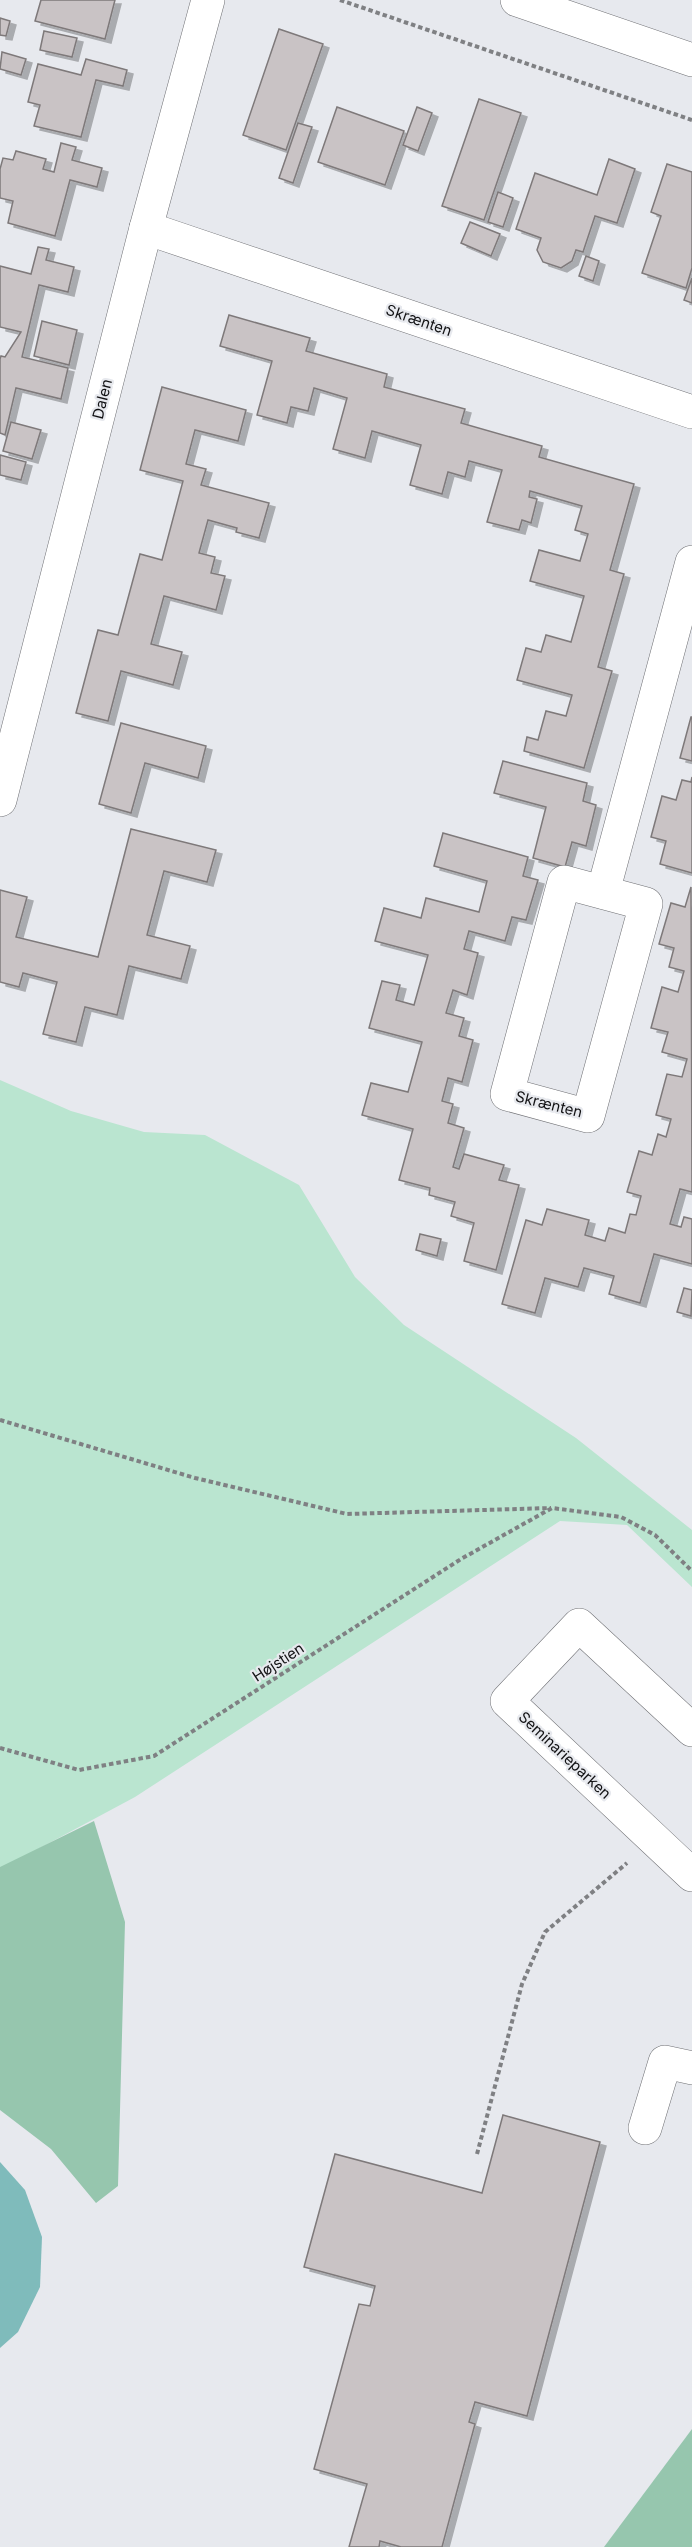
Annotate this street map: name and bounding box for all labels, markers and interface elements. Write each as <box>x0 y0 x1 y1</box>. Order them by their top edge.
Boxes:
street label: Skrænten <box>384 300 454 340</box>
street label: Dalen <box>88 377 116 421</box>
street label: Skrænten <box>513 1086 585 1122</box>
street label: Højstien <box>249 1638 307 1686</box>
street label: Seminarieparken <box>515 1707 615 1803</box>

